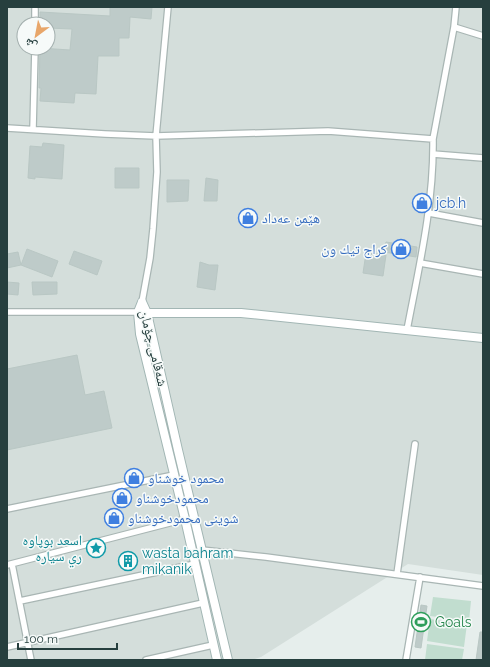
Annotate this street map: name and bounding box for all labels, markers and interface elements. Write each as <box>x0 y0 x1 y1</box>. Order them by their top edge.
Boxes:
north arrow <box>16 16 56 56</box>
text: ش <box>22 34 40 53</box>
shop icon: jcb.h <box>411 192 433 214</box>
place label: jcb.h <box>434 195 466 211</box>
shop icon: هێمن عەداد <box>237 207 259 229</box>
place label: هێمن عەداد <box>262 210 320 227</box>
shop icon: كراج تيك ون <box>390 238 412 260</box>
place label: كراج تيك ون <box>321 241 387 259</box>
street label: شەقامی چۆمان <box>136 308 171 388</box>
shop icon: محمود خوشناو <box>123 467 145 489</box>
place label: محمود خوشناو <box>148 470 224 487</box>
shop icon: محمودخوشناو <box>111 487 133 509</box>
place label: محمودخوشناو <box>136 490 209 507</box>
shop icon: شوينى محمودخوشناو <box>103 507 125 529</box>
place label: شوينى محمودخوشناو <box>128 510 239 527</box>
place label: اسعد بوپاوه ري سياره <box>22 532 82 568</box>
place icon: اسعد بوپاوه ري سياره <box>85 537 107 559</box>
place label: wasta bahram mikanik <box>142 545 233 577</box>
building icon: wasta bahram mikanik <box>117 550 139 572</box>
sports icon: Goals <box>410 611 432 633</box>
place label: Goals <box>435 614 472 630</box>
scale bar <box>18 625 117 651</box>
text: 100 m <box>24 632 58 646</box>

